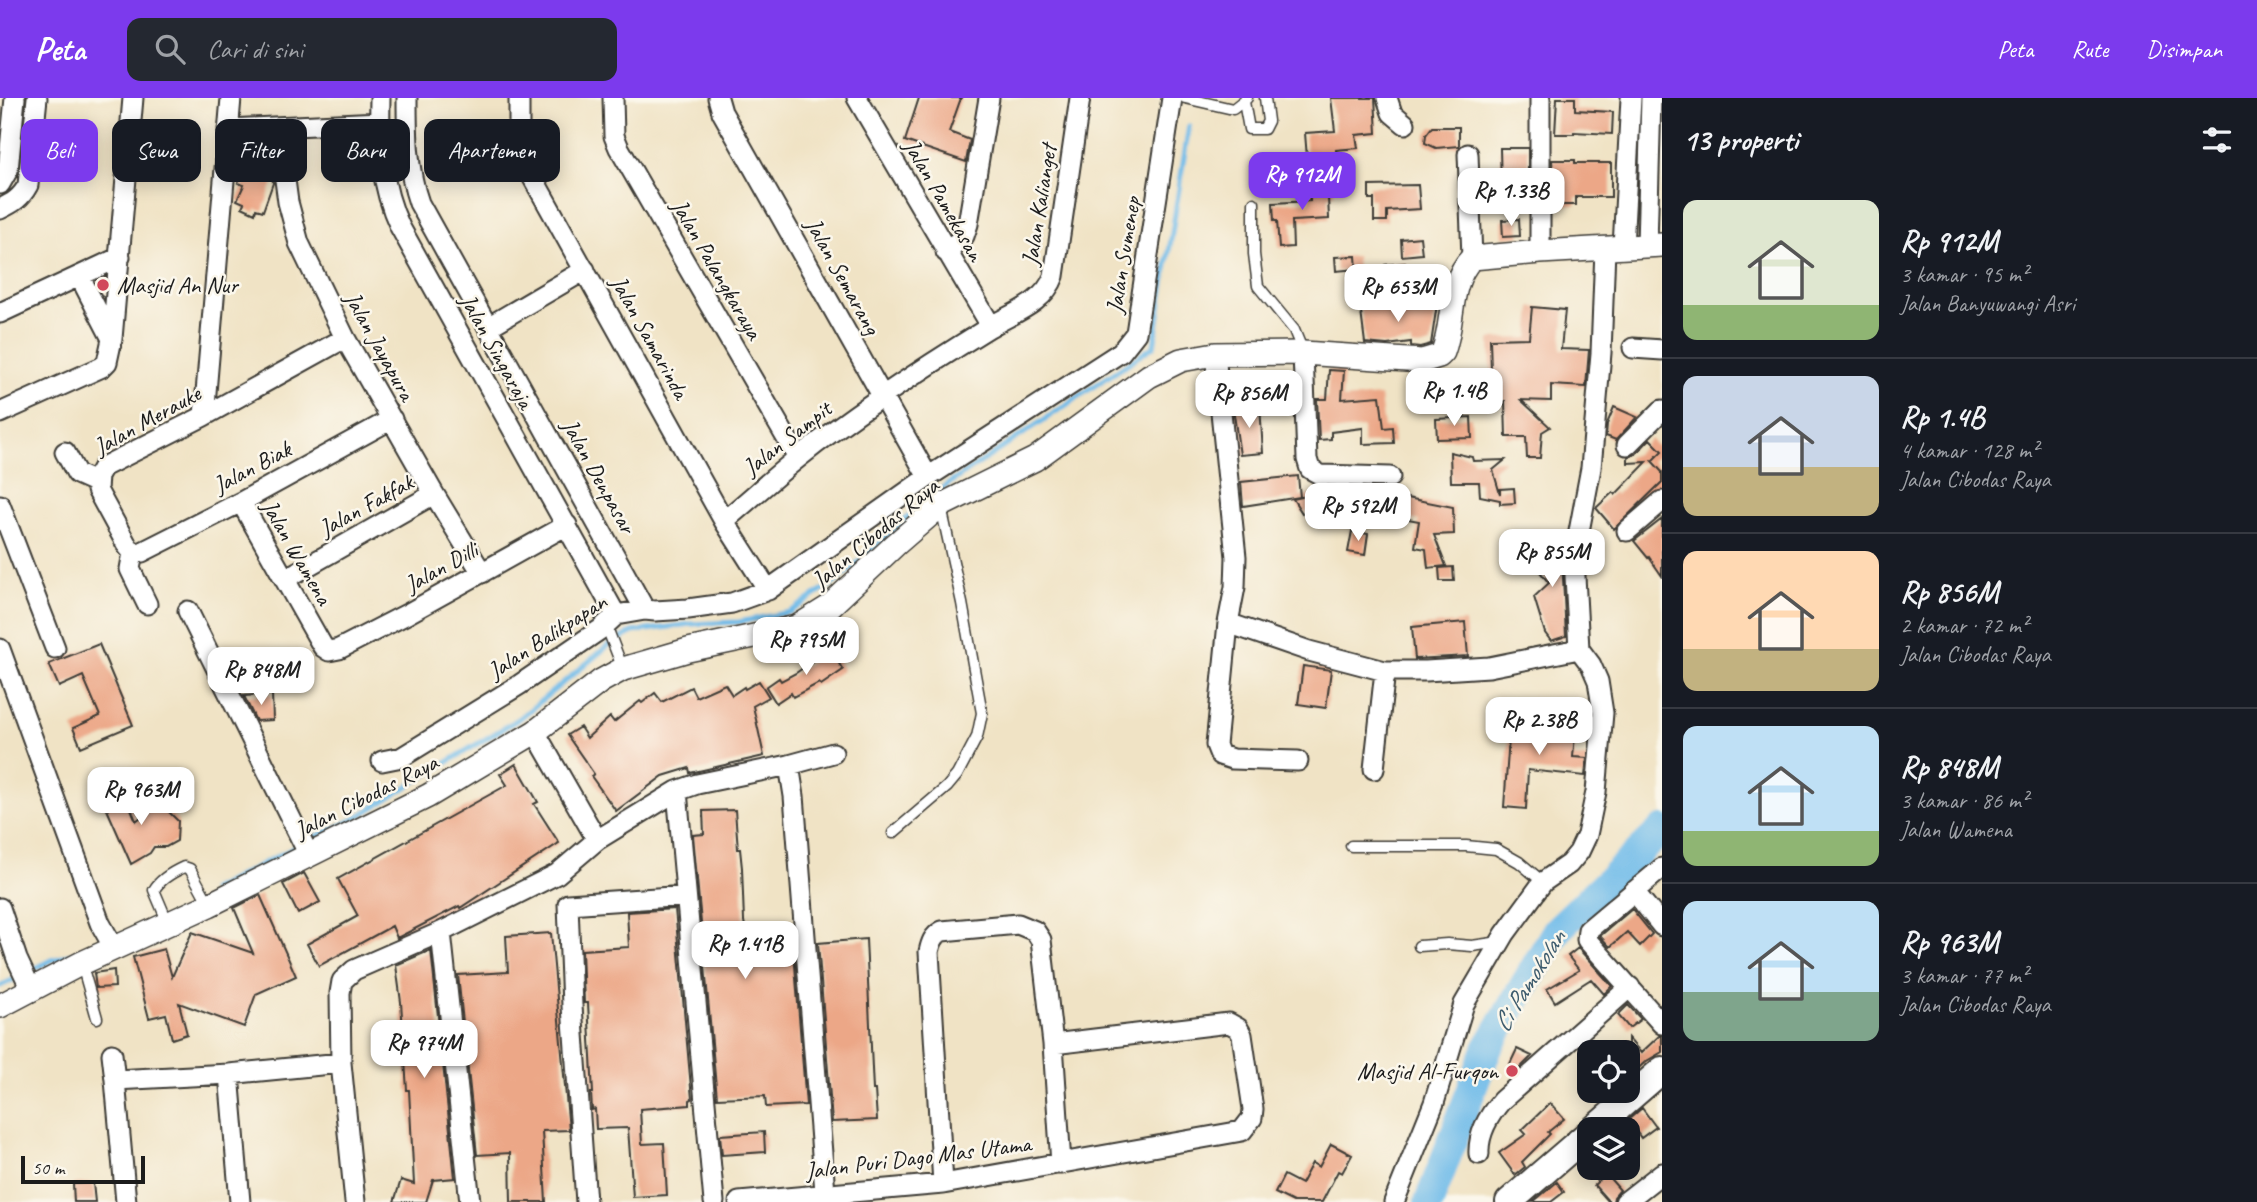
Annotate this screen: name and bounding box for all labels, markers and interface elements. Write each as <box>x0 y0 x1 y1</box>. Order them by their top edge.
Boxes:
search box <box>127 18 617 81</box>
text: Peta <box>35 28 85 70</box>
icon: search <box>151 30 189 68</box>
text: Cari di sini <box>207 33 303 66</box>
text: Peta <box>1997 34 2033 64</box>
text: Rute <box>2071 34 2108 64</box>
text: Disimpan <box>2146 34 2222 64</box>
chip: Beli <box>21 119 98 182</box>
chip: Sewa <box>112 119 201 182</box>
chip: Filter <box>215 119 307 182</box>
chip: Baru <box>321 119 410 182</box>
chip: Apartemen <box>424 119 560 182</box>
text: 13 properti <box>1683 121 1798 159</box>
icon: filters <box>2198 121 2236 159</box>
street label: Jalan Pamekasan <box>896 133 992 268</box>
street label: Jalan Kalianget <box>1014 139 1064 269</box>
pin: Rp 912M <box>1237 152 1367 212</box>
text: Rp 912M <box>1265 160 1339 189</box>
pin: Rp 1.33B <box>1439 169 1583 228</box>
text: Rp 1.33B <box>1474 176 1548 205</box>
street label: Jalan Palangkaraya <box>664 193 770 346</box>
street label: Jalan Sumenep <box>1099 193 1147 316</box>
street label: Jalan Semarang <box>798 212 888 341</box>
text: Rp 912M <box>1900 222 1998 260</box>
icon: home <box>1739 228 1823 312</box>
text: 3 kamar · 95 m² <box>1900 260 2028 289</box>
pin: Rp 653M <box>1333 264 1463 324</box>
street label: Jalan Samarinda <box>603 269 697 406</box>
place label: Masjid An Nur <box>117 270 240 300</box>
text: Rp 653M <box>1360 272 1436 301</box>
marker: Masjid An Nur <box>95 277 111 293</box>
street label: Jalan Jayapura <box>337 285 423 408</box>
street label: Jalan Singaraja <box>453 287 542 416</box>
text: Jalan Banyuwangi Asri <box>1900 289 2075 318</box>
pin: Rp 1.4B <box>1389 368 1519 428</box>
pin: Rp 856M <box>1184 370 1314 430</box>
text: Rp 1.4B <box>1422 376 1486 405</box>
street label: Jalan Merauke <box>87 377 208 462</box>
text: Rp 856M <box>1211 378 1287 407</box>
street label: Jalan Sampit <box>736 393 839 483</box>
text: Rp 1.4B <box>1900 398 1984 436</box>
icon: home <box>1739 404 1823 488</box>
street label: Jalan Denpasar <box>555 413 644 541</box>
street label: Jalan Biak <box>207 433 298 500</box>
text: 4 kamar · 128 m² <box>1900 436 2038 465</box>
text: Jalan Cibodas Raya <box>1900 465 2051 494</box>
street label: Jalan Fakfak <box>313 466 420 544</box>
street label: Jalan Cibodas Raya <box>804 470 946 596</box>
pin: Rp 592M <box>1293 484 1423 543</box>
text: Rp 592M <box>1321 491 1395 520</box>
street label: Jalan Wamena <box>254 493 340 611</box>
pin: Rp 855M <box>1487 530 1617 589</box>
street label: Jalan Dilli <box>398 534 485 600</box>
text: Rp 855M <box>1515 537 1589 566</box>
text: Rp 856M <box>1900 573 1998 611</box>
icon: home <box>1739 579 1823 663</box>
street label: Jalan Balikpapan <box>481 586 613 686</box>
text: 2 kamar · 72 m² <box>1900 611 2028 640</box>
pin: Rp 795M <box>741 618 871 677</box>
text: Rp 795M <box>769 625 843 654</box>
text: Jalan Cibodas Raya <box>1900 640 2051 669</box>
pin: Rp 848M <box>196 648 326 707</box>
text: Rp 848M <box>223 655 299 684</box>
pin: Rp 2.38B <box>1467 698 1611 757</box>
text: Rp 2.38B <box>1502 705 1576 734</box>
street label: Jalan Cibodas Raya <box>288 746 444 845</box>
text: Rp 848M <box>1900 748 1998 786</box>
icon: home <box>1739 754 1823 838</box>
pin: Rp 963M <box>76 768 206 827</box>
text: Rp 963M <box>103 775 179 804</box>
text: 3 kamar · 86 m² <box>1900 786 2028 815</box>
text: Jalan Wamena <box>1900 815 2012 844</box>
pin: Rp 1.41B <box>673 922 817 981</box>
water label: Ci Pamokolan <box>1485 922 1574 1038</box>
text: Rp 963M <box>1900 923 1998 961</box>
text: Rp 1.41B <box>708 929 782 958</box>
icon: home <box>1739 929 1823 1013</box>
text: 3 kamar · 77 m² <box>1900 961 2028 990</box>
text: Jalan Cibodas Raya <box>1900 990 2051 1019</box>
pin: Rp 974M <box>359 1020 489 1080</box>
text: Rp 974M <box>387 1028 461 1057</box>
map controls <box>1577 1040 1640 1180</box>
button: locate <box>1577 1040 1640 1103</box>
place label: Masjid Al-Furqon <box>1357 1056 1499 1086</box>
marker: Masjid Al-Furqon <box>1504 1063 1520 1079</box>
button: layers <box>1577 1117 1640 1180</box>
street label: Jalan Puri Dago Mas Utama <box>803 1128 1035 1186</box>
scale bar <box>21 1153 145 1185</box>
text: 50 m <box>32 1156 64 1180</box>

